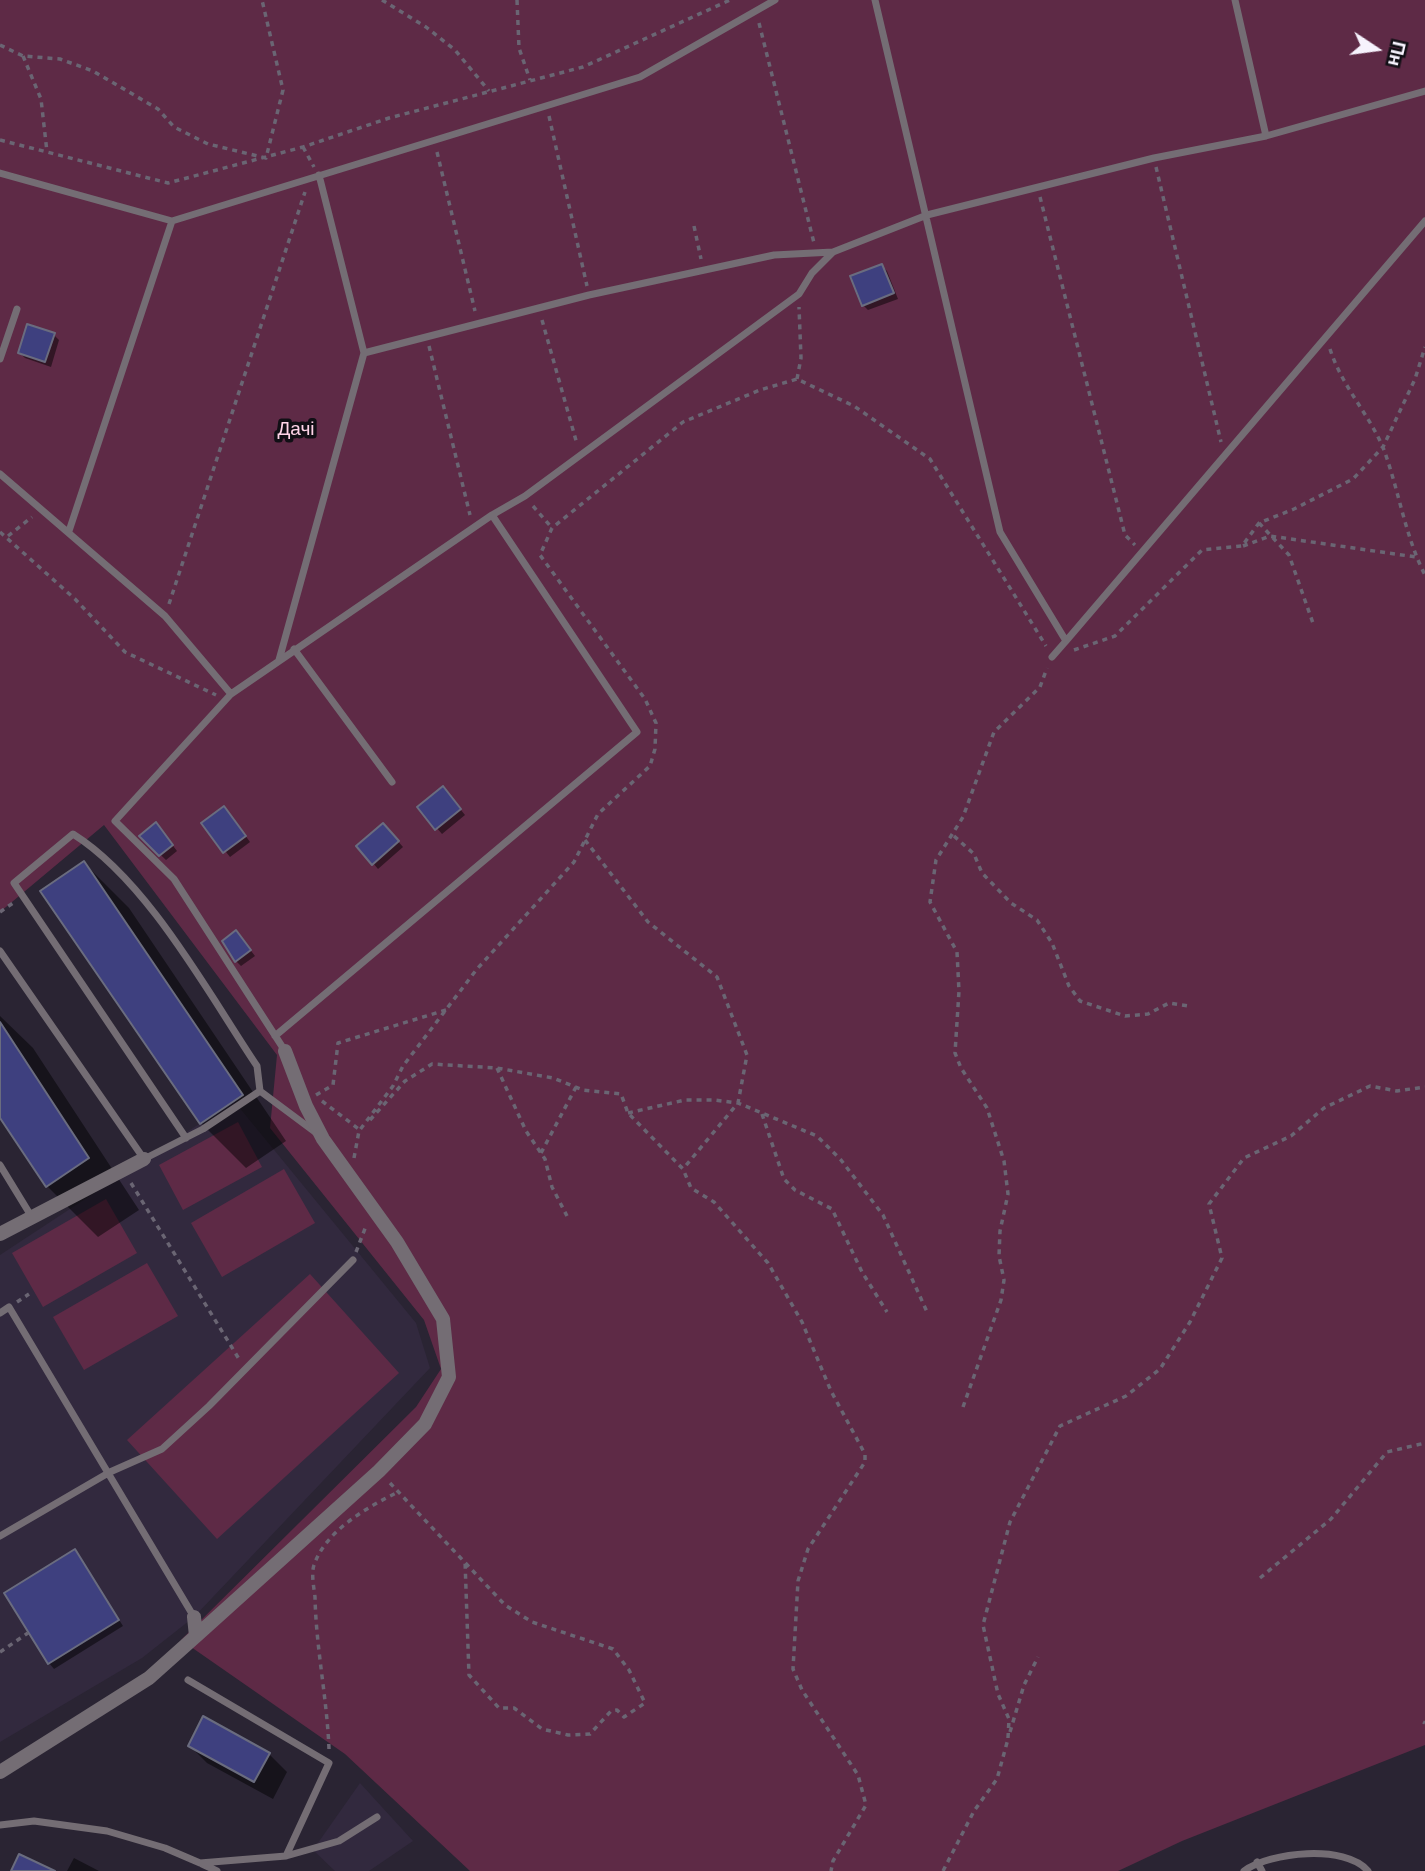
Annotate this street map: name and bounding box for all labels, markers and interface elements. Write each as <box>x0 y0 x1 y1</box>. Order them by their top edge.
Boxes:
north arrow <box>1341 14 1411 84</box>
text: Пн <box>1382 39 1412 69</box>
park label: Дачі <box>277 419 315 441</box>

